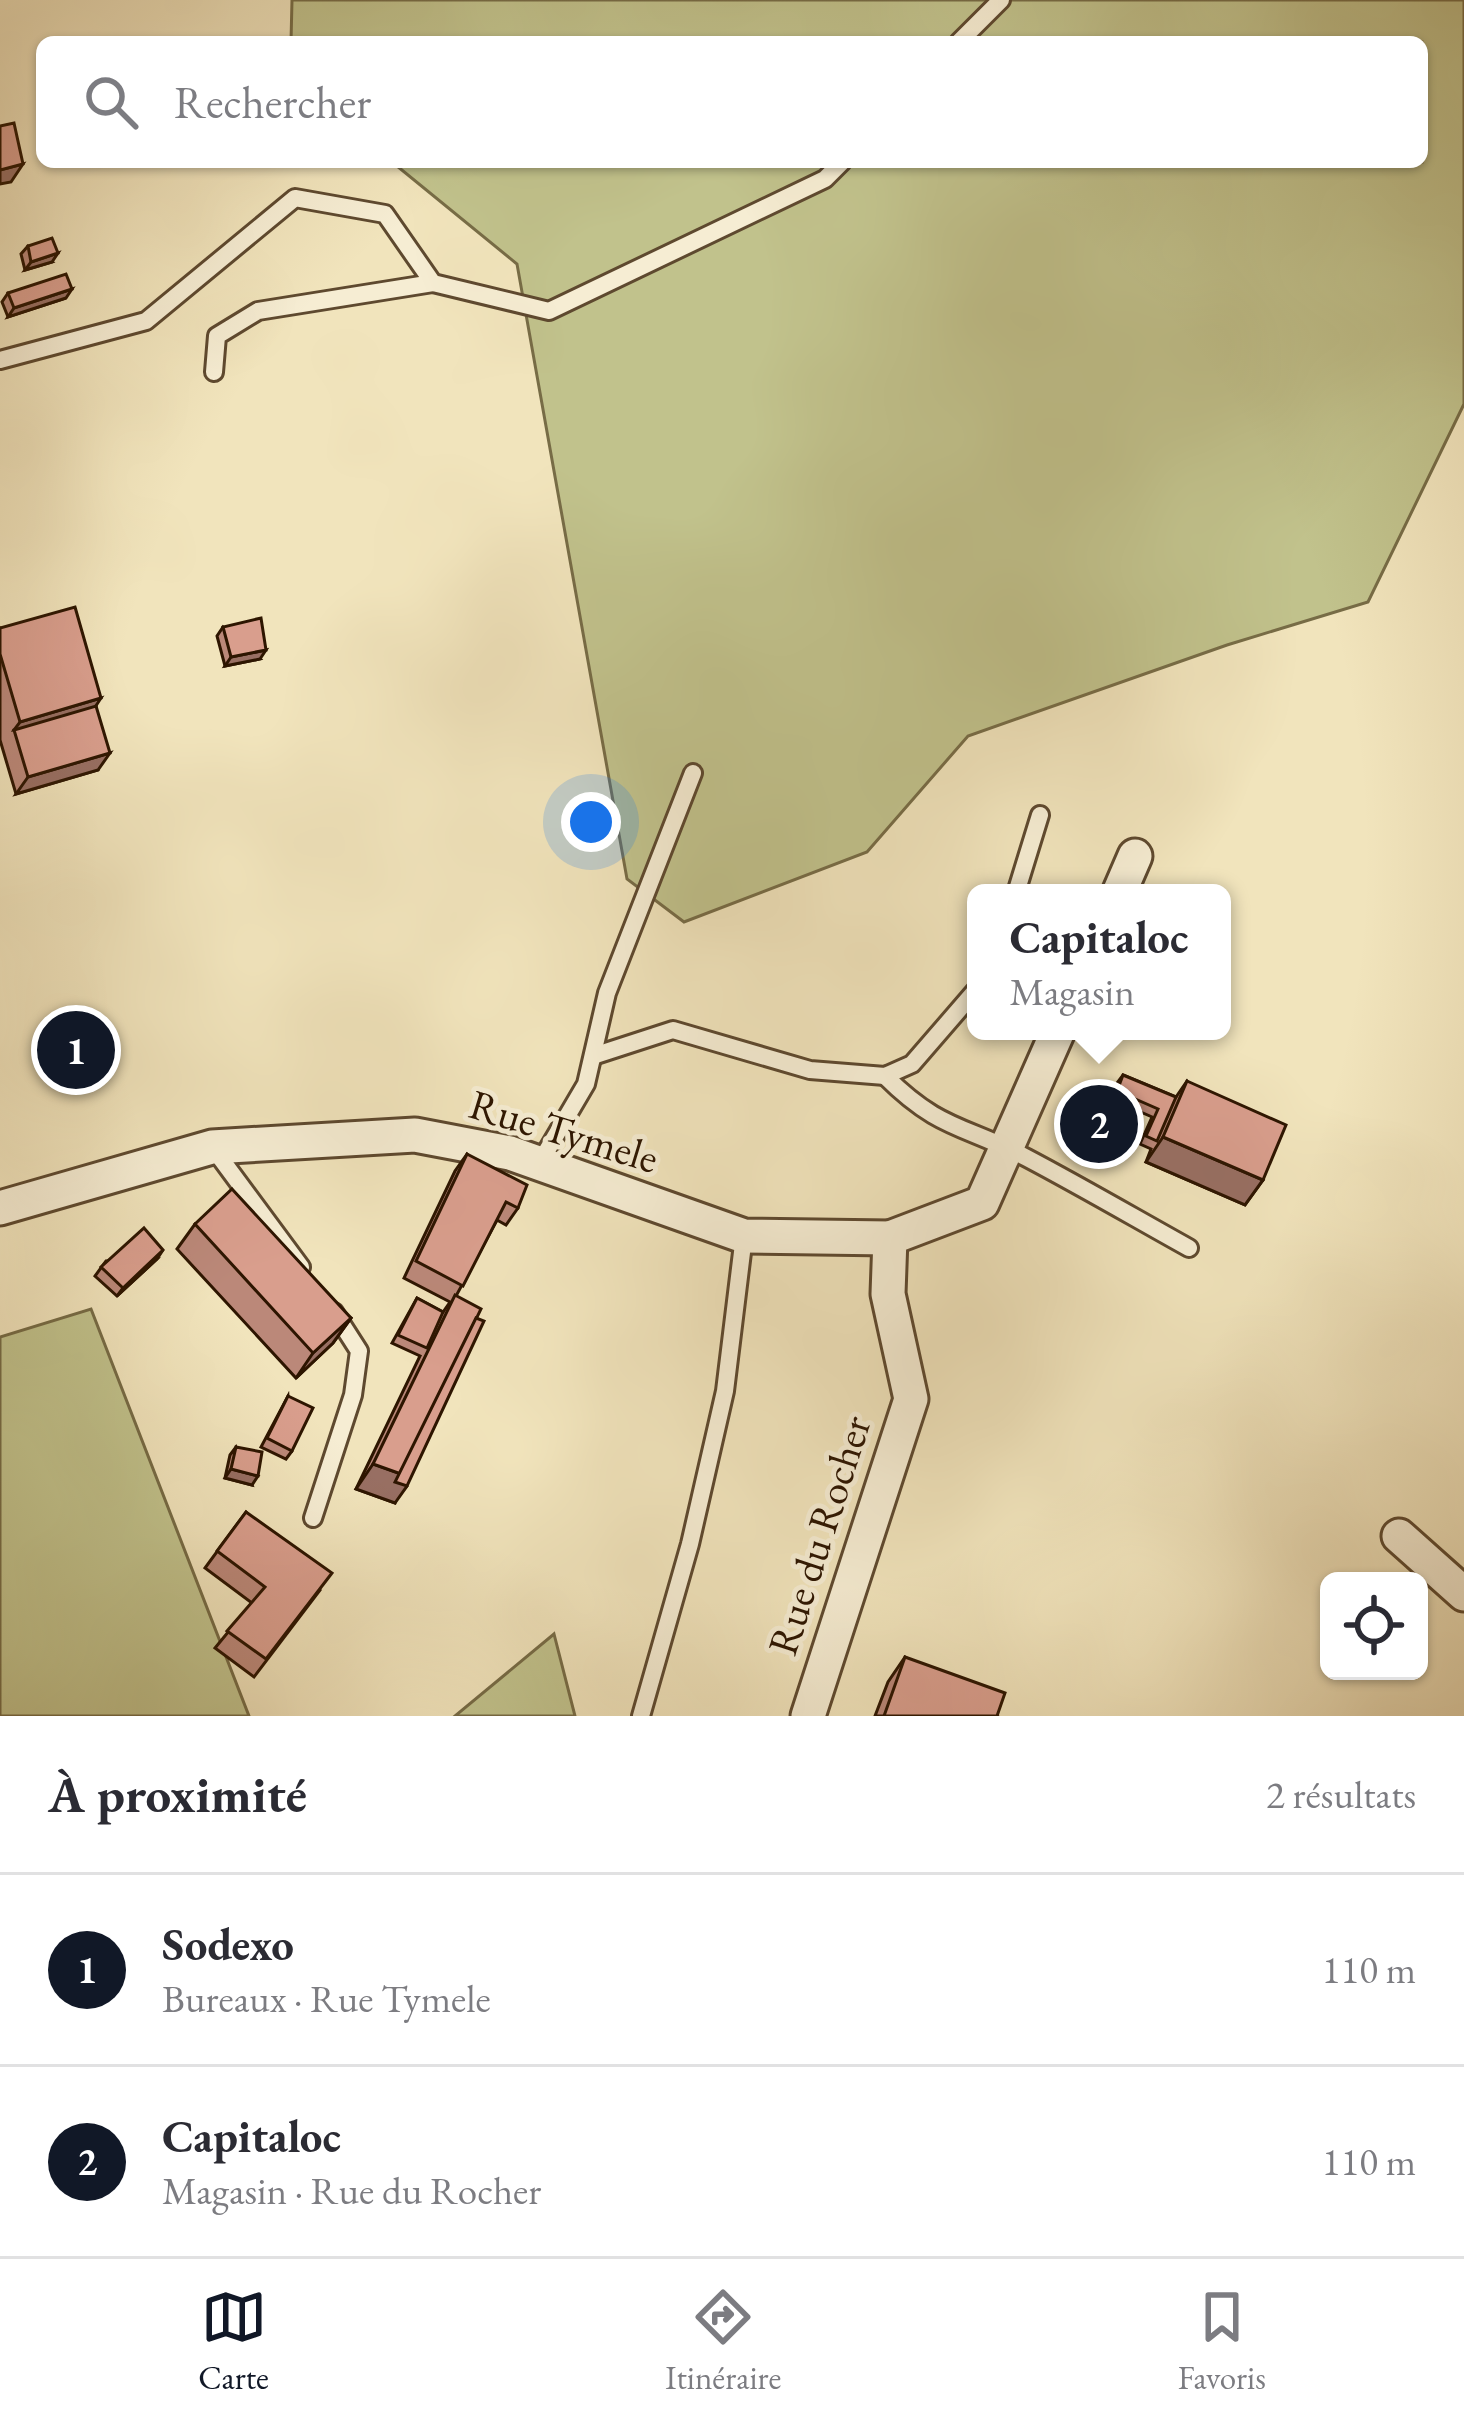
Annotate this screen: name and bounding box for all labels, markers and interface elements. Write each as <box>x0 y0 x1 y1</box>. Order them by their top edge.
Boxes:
search box <box>36 36 1428 168</box>
icon: search <box>78 69 144 135</box>
text: Rechercher <box>174 73 371 131</box>
your location <box>561 792 621 852</box>
popup <box>967 884 1231 1040</box>
text: Capitaloc <box>1010 908 1188 966</box>
text: Magasin <box>1010 966 1135 1017</box>
pin: 1 <box>37 1005 115 1095</box>
street label: Rue Tymele <box>463 1076 665 1186</box>
pin: 2 <box>1060 1079 1138 1169</box>
street label: Rue du Rocher <box>754 1408 884 1662</box>
map controls <box>1320 1572 1428 1680</box>
button: locate <box>1320 1572 1428 1680</box>
text: À proximité <box>48 1761 307 1827</box>
text: 2 résultats <box>1266 1769 1416 1820</box>
text: Sodexo <box>162 1915 294 1973</box>
text: 1 <box>77 1944 97 1995</box>
text: 110 m <box>1322 1944 1416 1995</box>
text: Bureaux · Rue Tymele <box>162 1973 491 2024</box>
text: Capitaloc <box>162 2107 341 2165</box>
text: 2 <box>77 2136 97 2187</box>
text: 110 m <box>1322 2136 1416 2187</box>
text: Magasin · Rue du Rocher <box>162 2165 541 2216</box>
tab: Carte <box>198 2284 269 2399</box>
tab: Itinéraire <box>665 2284 781 2399</box>
tab: Favoris <box>1178 2284 1266 2399</box>

